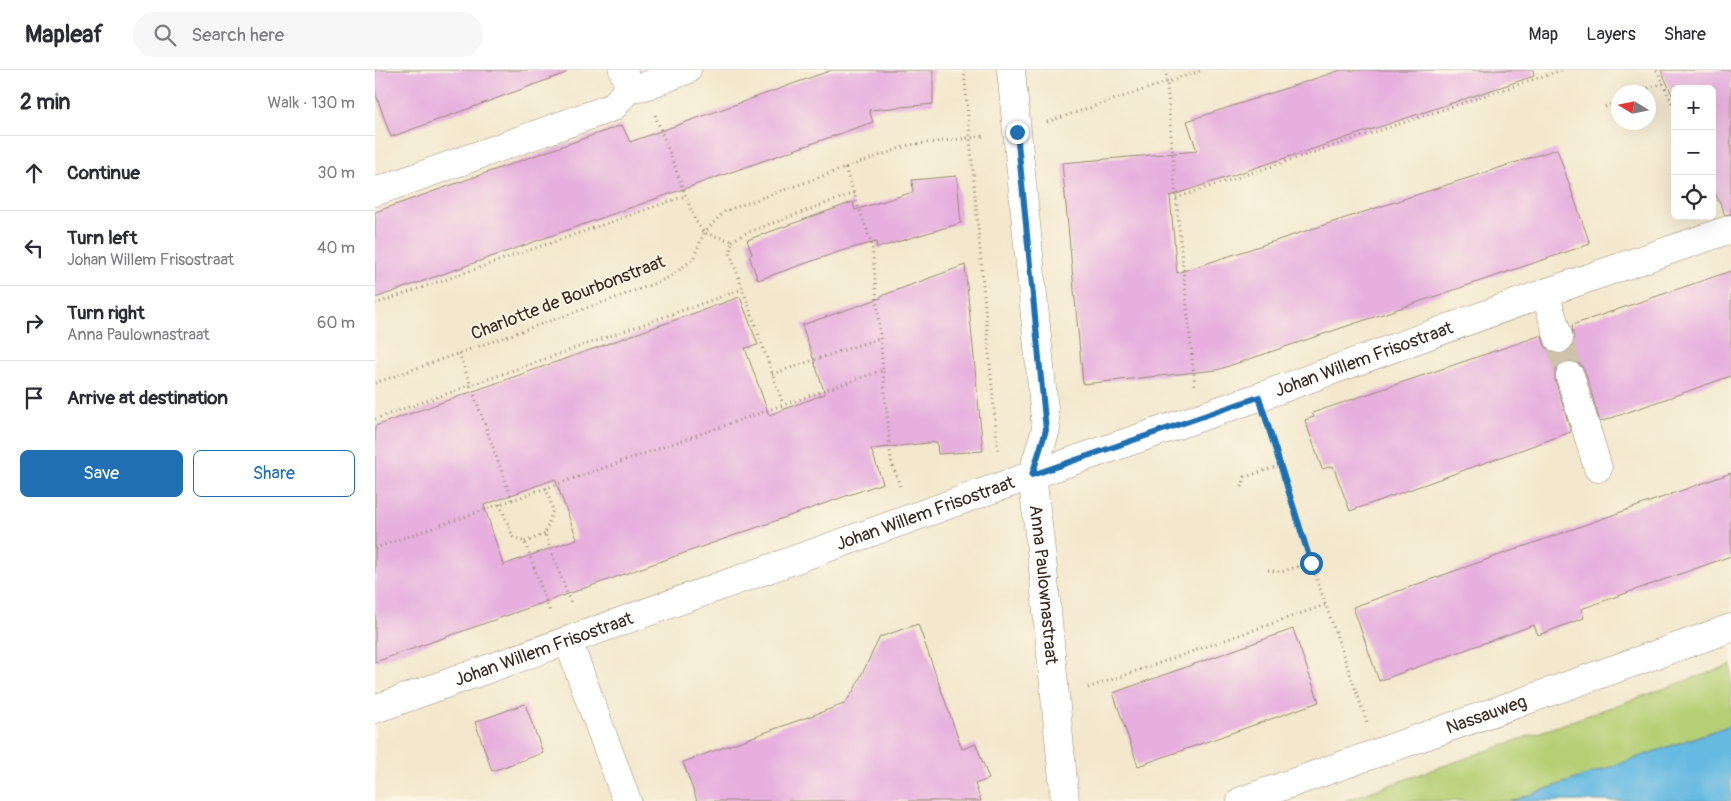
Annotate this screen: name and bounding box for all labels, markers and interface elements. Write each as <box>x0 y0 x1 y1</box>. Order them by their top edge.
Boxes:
search box <box>133 12 483 57</box>
text: Mapleaf <box>25 20 103 49</box>
icon: search <box>151 21 179 49</box>
text: Search here <box>191 23 284 47</box>
text: Map <box>1529 23 1558 46</box>
text: Layers <box>1586 23 1636 46</box>
text: Share <box>1664 23 1706 46</box>
north arrow <box>1611 85 1656 130</box>
map controls <box>1671 85 1716 220</box>
button: + <box>1671 85 1716 130</box>
text: 2 min <box>20 89 70 116</box>
text: Walk · 130 m <box>268 93 355 113</box>
route end <box>1006 121 1029 144</box>
button: − <box>1671 130 1716 175</box>
icon: ahead <box>20 159 48 187</box>
text: Continue <box>67 161 140 185</box>
text: 30 m <box>317 163 355 183</box>
button: locate <box>1671 175 1716 220</box>
text: Turn left <box>67 226 137 250</box>
icon: left <box>20 234 48 262</box>
text: 40 m <box>317 238 355 258</box>
text: Johan Willem Frisostraat <box>67 250 234 270</box>
street label: Charlotte de Bourbonstraat <box>468 250 669 346</box>
text: Turn right <box>67 301 145 325</box>
icon: right <box>20 309 48 337</box>
text: 60 m <box>317 313 355 333</box>
street label: Johan Willem Frisostraat <box>1272 316 1457 402</box>
text: Anna Paulownastraat <box>67 325 209 345</box>
icon: arrive <box>20 384 48 412</box>
text: Arrive at destination <box>67 386 228 410</box>
button: Save <box>20 450 183 497</box>
button: Share <box>193 450 355 497</box>
street label: Johan Willem Frisostraat <box>833 470 1018 555</box>
street label: Anna Paulownastraat <box>1024 503 1064 666</box>
route start <box>1300 552 1323 575</box>
street label: Johan Willem Frisostraat <box>451 606 637 691</box>
street label: Nassauweg <box>1443 690 1530 739</box>

